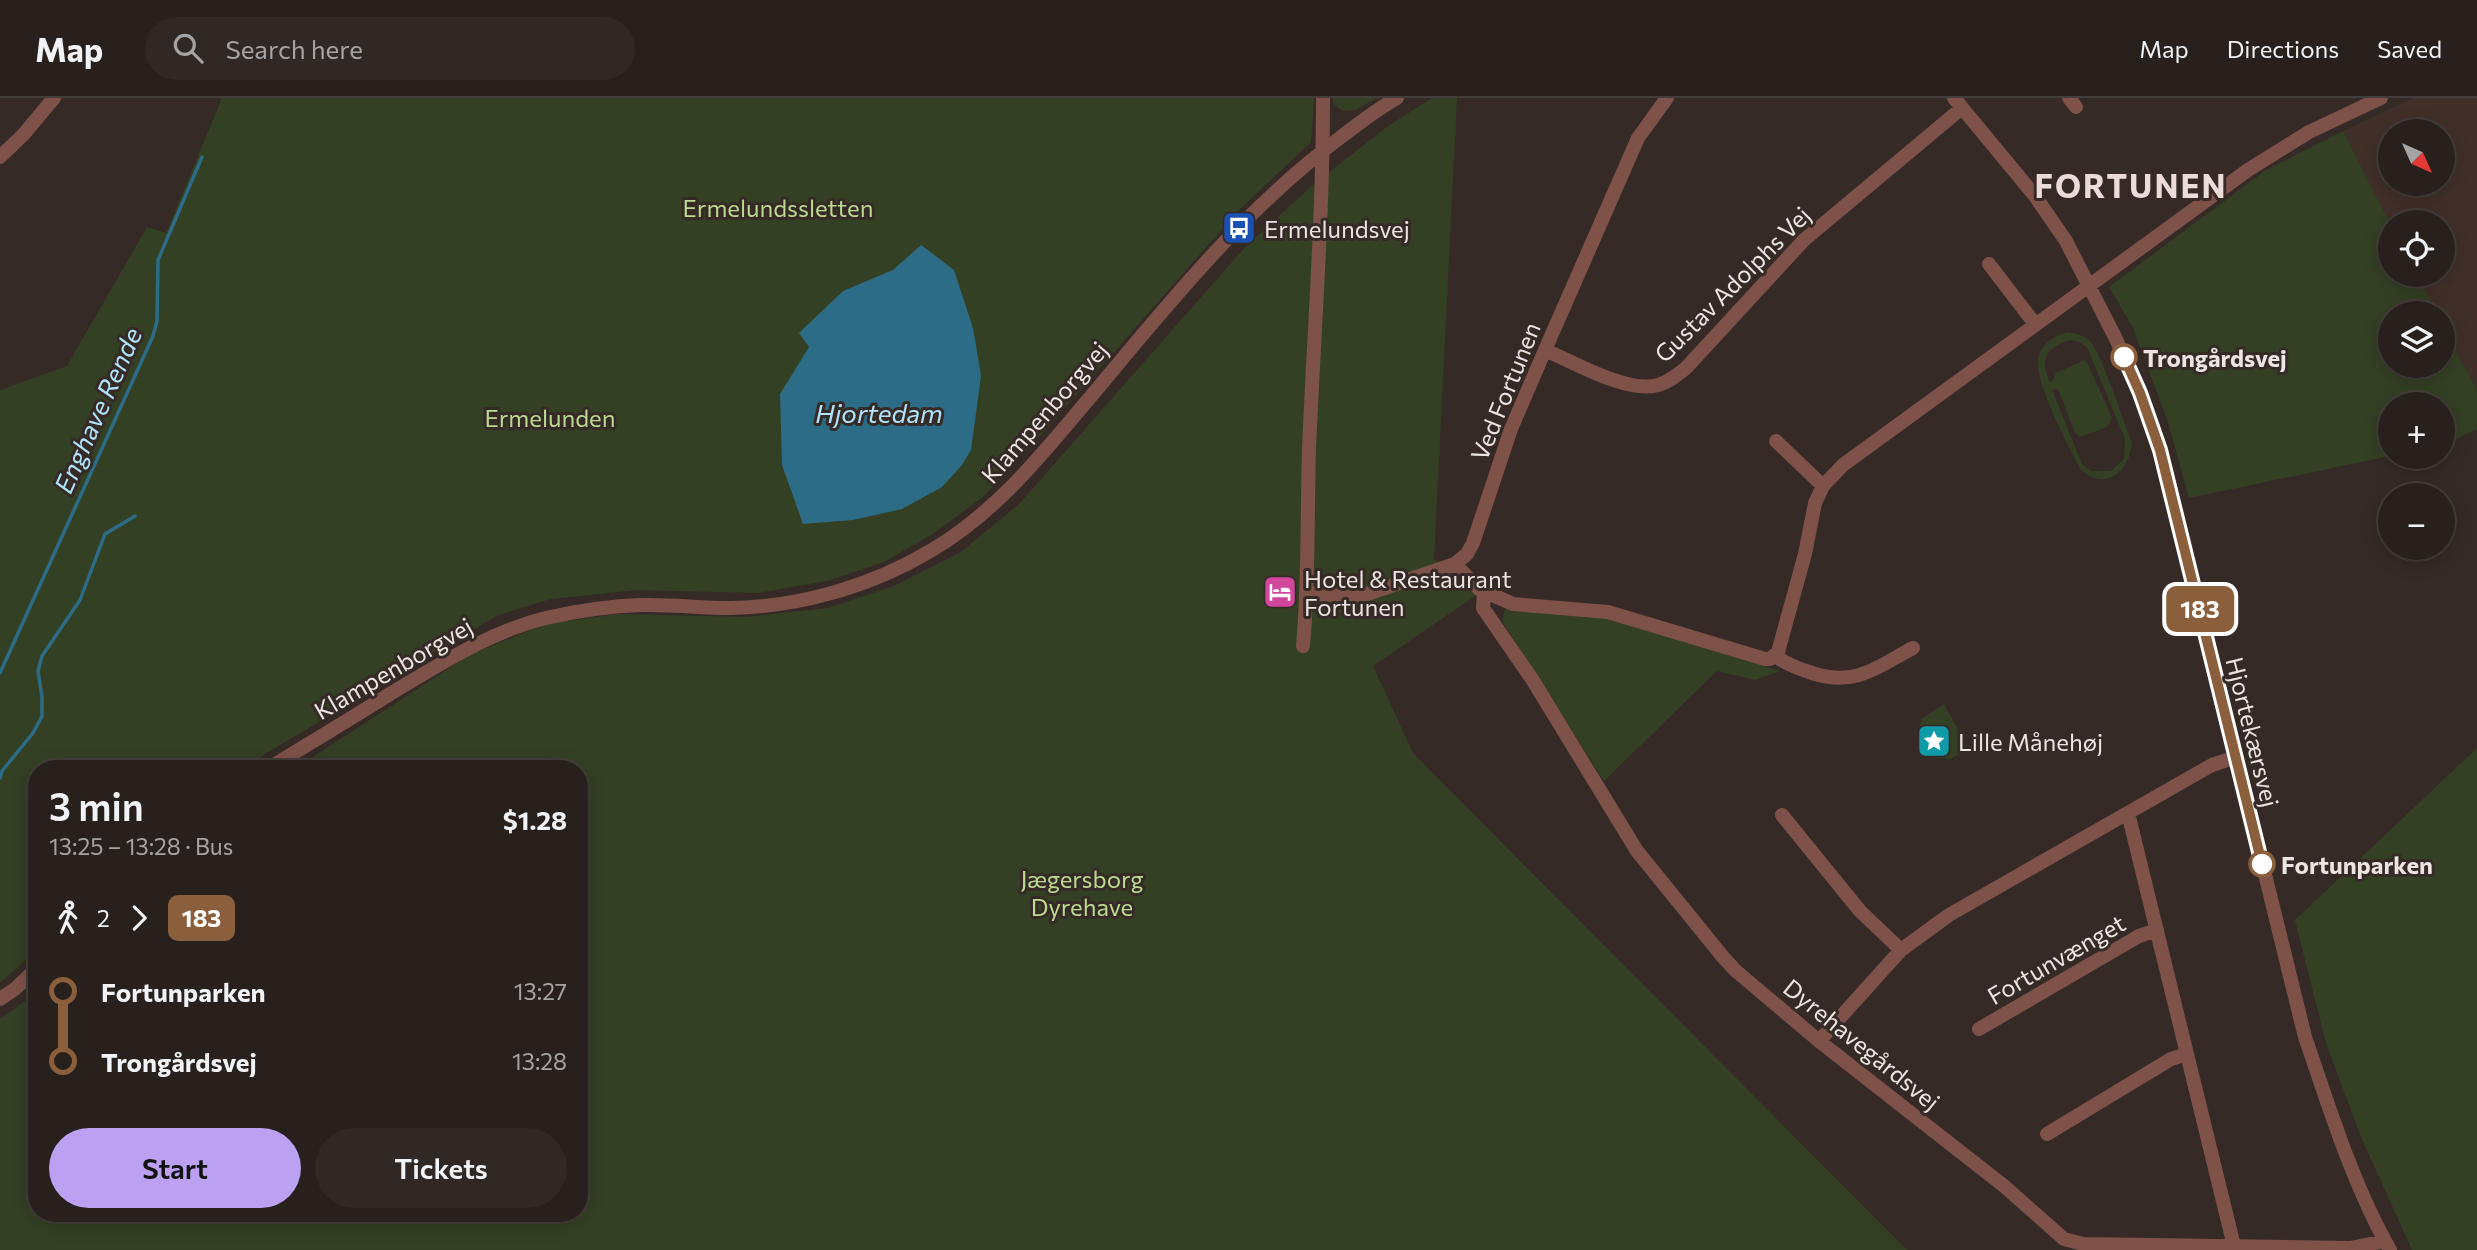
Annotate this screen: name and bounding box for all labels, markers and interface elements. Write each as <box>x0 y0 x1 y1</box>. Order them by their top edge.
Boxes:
search box <box>145 17 635 80</box>
text: Map <box>35 28 103 69</box>
icon: search <box>169 29 207 67</box>
text: Search here <box>225 33 363 64</box>
text: Map <box>2139 34 2189 63</box>
text: Directions <box>2227 34 2339 63</box>
text: Saved <box>2377 34 2442 63</box>
north arrow <box>2378 119 2455 196</box>
map controls <box>2378 119 2455 560</box>
district label: FORTUNEN <box>2034 165 2228 205</box>
park label: Ermelundssletten <box>683 193 873 222</box>
street label: Gustav Adolphs Vej <box>1648 200 1816 368</box>
bus stop icon: Ermelundsvej <box>1220 209 1258 247</box>
button: locate <box>2378 210 2455 287</box>
place label: Ermelundsvej <box>1264 214 1410 243</box>
button: layers <box>2378 301 2455 378</box>
street label: Ved Fortunen <box>1464 318 1546 464</box>
water label: Enghave Rende <box>47 322 147 498</box>
street label: Klampenborgvej <box>975 335 1113 489</box>
place label: Trongårdsvej <box>2143 343 2287 372</box>
marker: Trongårdsvej <box>2111 344 2137 370</box>
button: + <box>2378 392 2455 469</box>
water label: Hjortedam <box>815 397 943 428</box>
park label: Ermelunden <box>485 403 615 432</box>
button: − <box>2378 483 2455 560</box>
place label: Hotel & Restaurant Fortunen <box>1304 564 1512 621</box>
hotel icon: Hotel & Restaurant Fortunen <box>1261 573 1299 611</box>
line badge: 183 <box>2160 586 2240 632</box>
text: 183 <box>2180 594 2220 623</box>
street label: Klampenborgvej <box>309 611 477 725</box>
street label: Hjortekærsvej <box>2220 654 2286 810</box>
place icon: Lille Månehøj <box>1915 722 1953 760</box>
place label: Lille Månehøj <box>1958 727 2103 756</box>
text: 3 min <box>49 782 144 829</box>
text: $1.28 <box>503 804 567 835</box>
text: 13:25 – 13:28 · Bus <box>49 832 233 860</box>
place label: Fortunparken <box>2281 850 2433 879</box>
marker: Fortunparken <box>2249 851 2275 877</box>
park label: Jægersborg Dyrehave <box>1020 864 1144 921</box>
icon: walk <box>49 899 87 937</box>
icon: forward <box>120 899 158 937</box>
text: 183 <box>182 903 221 932</box>
text: 2 <box>97 904 110 932</box>
street label: Fortunvænget <box>1982 908 2130 1010</box>
street label: Dyrehavegårdsvej <box>1778 972 1946 1116</box>
text: Fortunparken <box>101 976 266 1007</box>
text: 13:27 <box>514 977 567 1005</box>
text: Trongårdsvej <box>101 1046 257 1077</box>
text: 13:28 <box>512 1047 567 1075</box>
button: Start <box>49 1128 301 1208</box>
button: Tickets <box>315 1128 567 1208</box>

